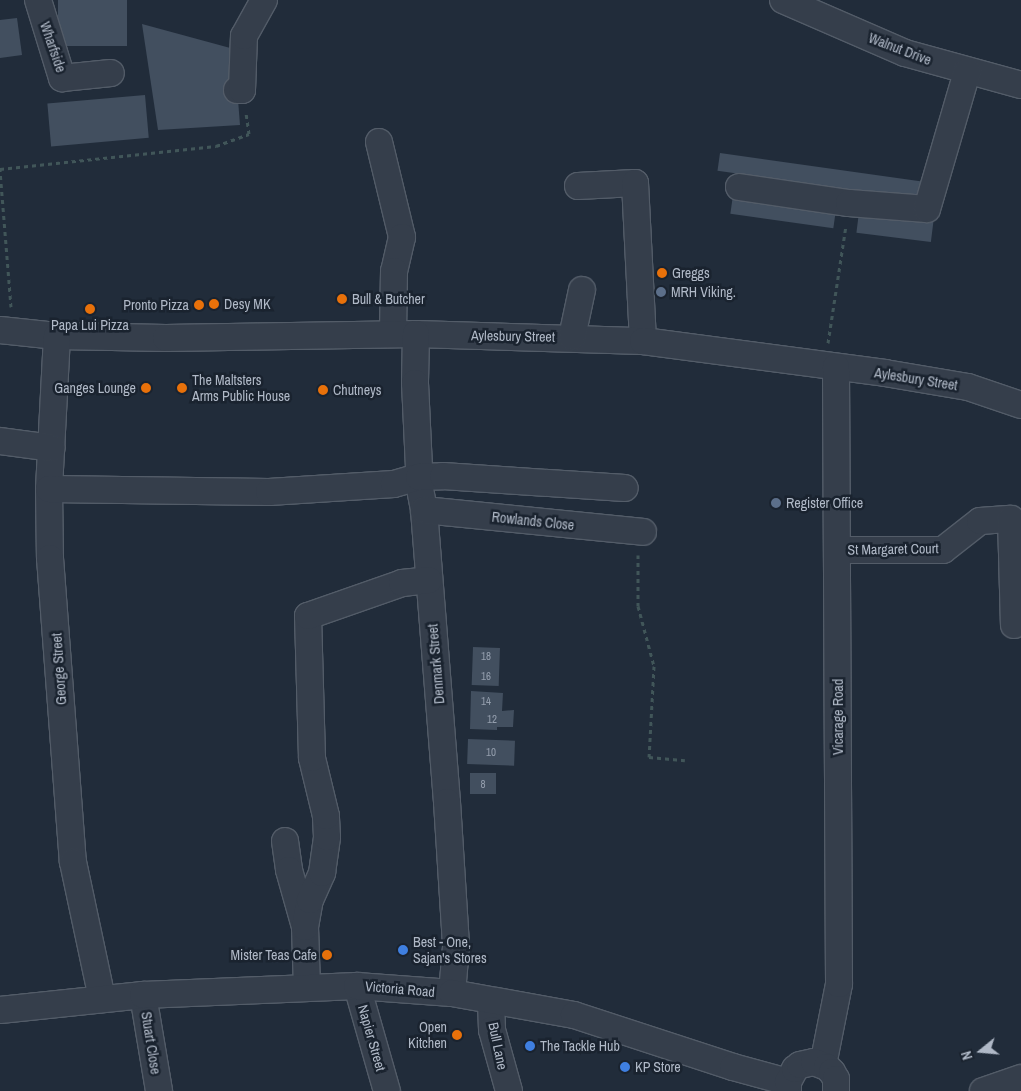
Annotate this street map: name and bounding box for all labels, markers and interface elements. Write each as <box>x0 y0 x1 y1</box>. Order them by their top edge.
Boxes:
street label: Wharfside <box>37 20 69 74</box>
street label: Walnut Drive <box>866 29 934 69</box>
place label: Greggs <box>672 265 710 281</box>
marker: Greggs <box>656 267 668 279</box>
place label: MRH Viking. <box>671 284 736 300</box>
marker: MRH Viking. <box>655 286 667 298</box>
place label: Bull & Butcher <box>352 291 425 307</box>
marker: Bull & Butcher <box>336 293 348 305</box>
place label: Desy MK <box>224 296 271 312</box>
place label: Pronto Pizza <box>123 297 189 313</box>
marker: Desy MK <box>208 298 220 310</box>
marker: Pronto Pizza <box>193 299 205 311</box>
marker: Papa Lui Pizza <box>84 303 96 315</box>
place label: Papa Lui Pizza <box>51 317 129 333</box>
street label: Aylesbury Street <box>471 327 555 345</box>
street label: Aylesbury Street <box>873 364 959 394</box>
place label: The Maltsters Arms Public House <box>192 372 290 404</box>
place label: Ganges Lounge <box>54 380 136 396</box>
marker: Ganges Lounge <box>140 382 152 394</box>
marker: The Maltsters Arms Public House <box>176 382 188 394</box>
place label: Chutneys <box>333 382 381 398</box>
marker: Chutneys <box>317 384 329 396</box>
place label: Register Office <box>786 495 863 511</box>
marker: Register Office <box>770 497 782 509</box>
street label: Rowlands Close <box>491 508 575 534</box>
street label: St Margaret Court <box>847 540 939 558</box>
street label: Denmark Street <box>424 623 448 705</box>
street label: George Street <box>48 632 70 706</box>
house number: 18 <box>481 649 491 663</box>
house number: 16 <box>481 669 491 683</box>
street label: Vicarage Road <box>830 679 846 755</box>
house number: 14 <box>481 694 491 708</box>
house number: 12 <box>487 712 497 726</box>
house number: 10 <box>486 745 496 759</box>
house number: 8 <box>480 777 486 791</box>
place label: Best - One, Sajan's Stores <box>413 934 487 966</box>
marker: Best - One, Sajan's Stores <box>397 944 409 956</box>
place label: Mister Teas Cafe <box>230 947 317 963</box>
marker: Mister Teas Cafe <box>321 949 333 961</box>
street label: Victoria Road <box>364 978 436 1000</box>
street label: Napier Street <box>355 1003 389 1073</box>
street label: Stuart Close <box>138 1010 164 1076</box>
place label: Open Kitchen <box>408 1019 447 1052</box>
street label: Bull Lane <box>485 1021 511 1071</box>
north arrow <box>956 1026 1006 1076</box>
marker: Open Kitchen <box>451 1029 463 1041</box>
place label: The Tackle Hub <box>540 1038 620 1054</box>
marker: The Tackle Hub <box>524 1040 536 1052</box>
text: N <box>957 1049 976 1062</box>
place label: KP Store <box>635 1059 681 1075</box>
marker: KP Store <box>619 1061 631 1073</box>

